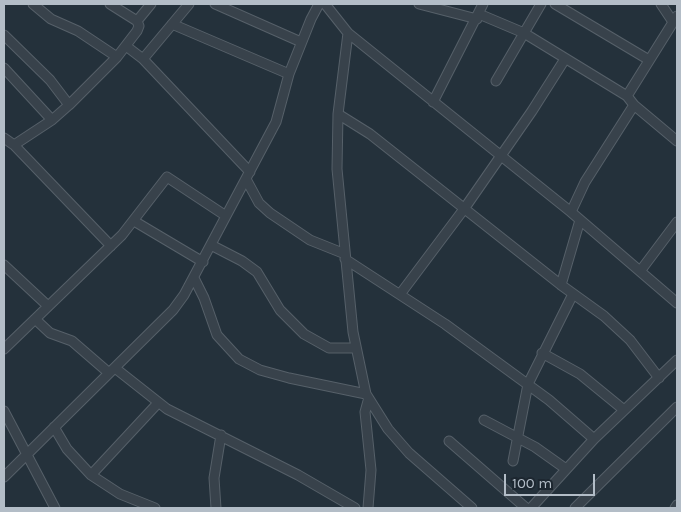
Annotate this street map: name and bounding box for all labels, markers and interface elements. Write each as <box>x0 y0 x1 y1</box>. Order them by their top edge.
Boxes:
scale bar <box>506 464 597 496</box>
text: 100 m <box>512 474 552 492</box>

